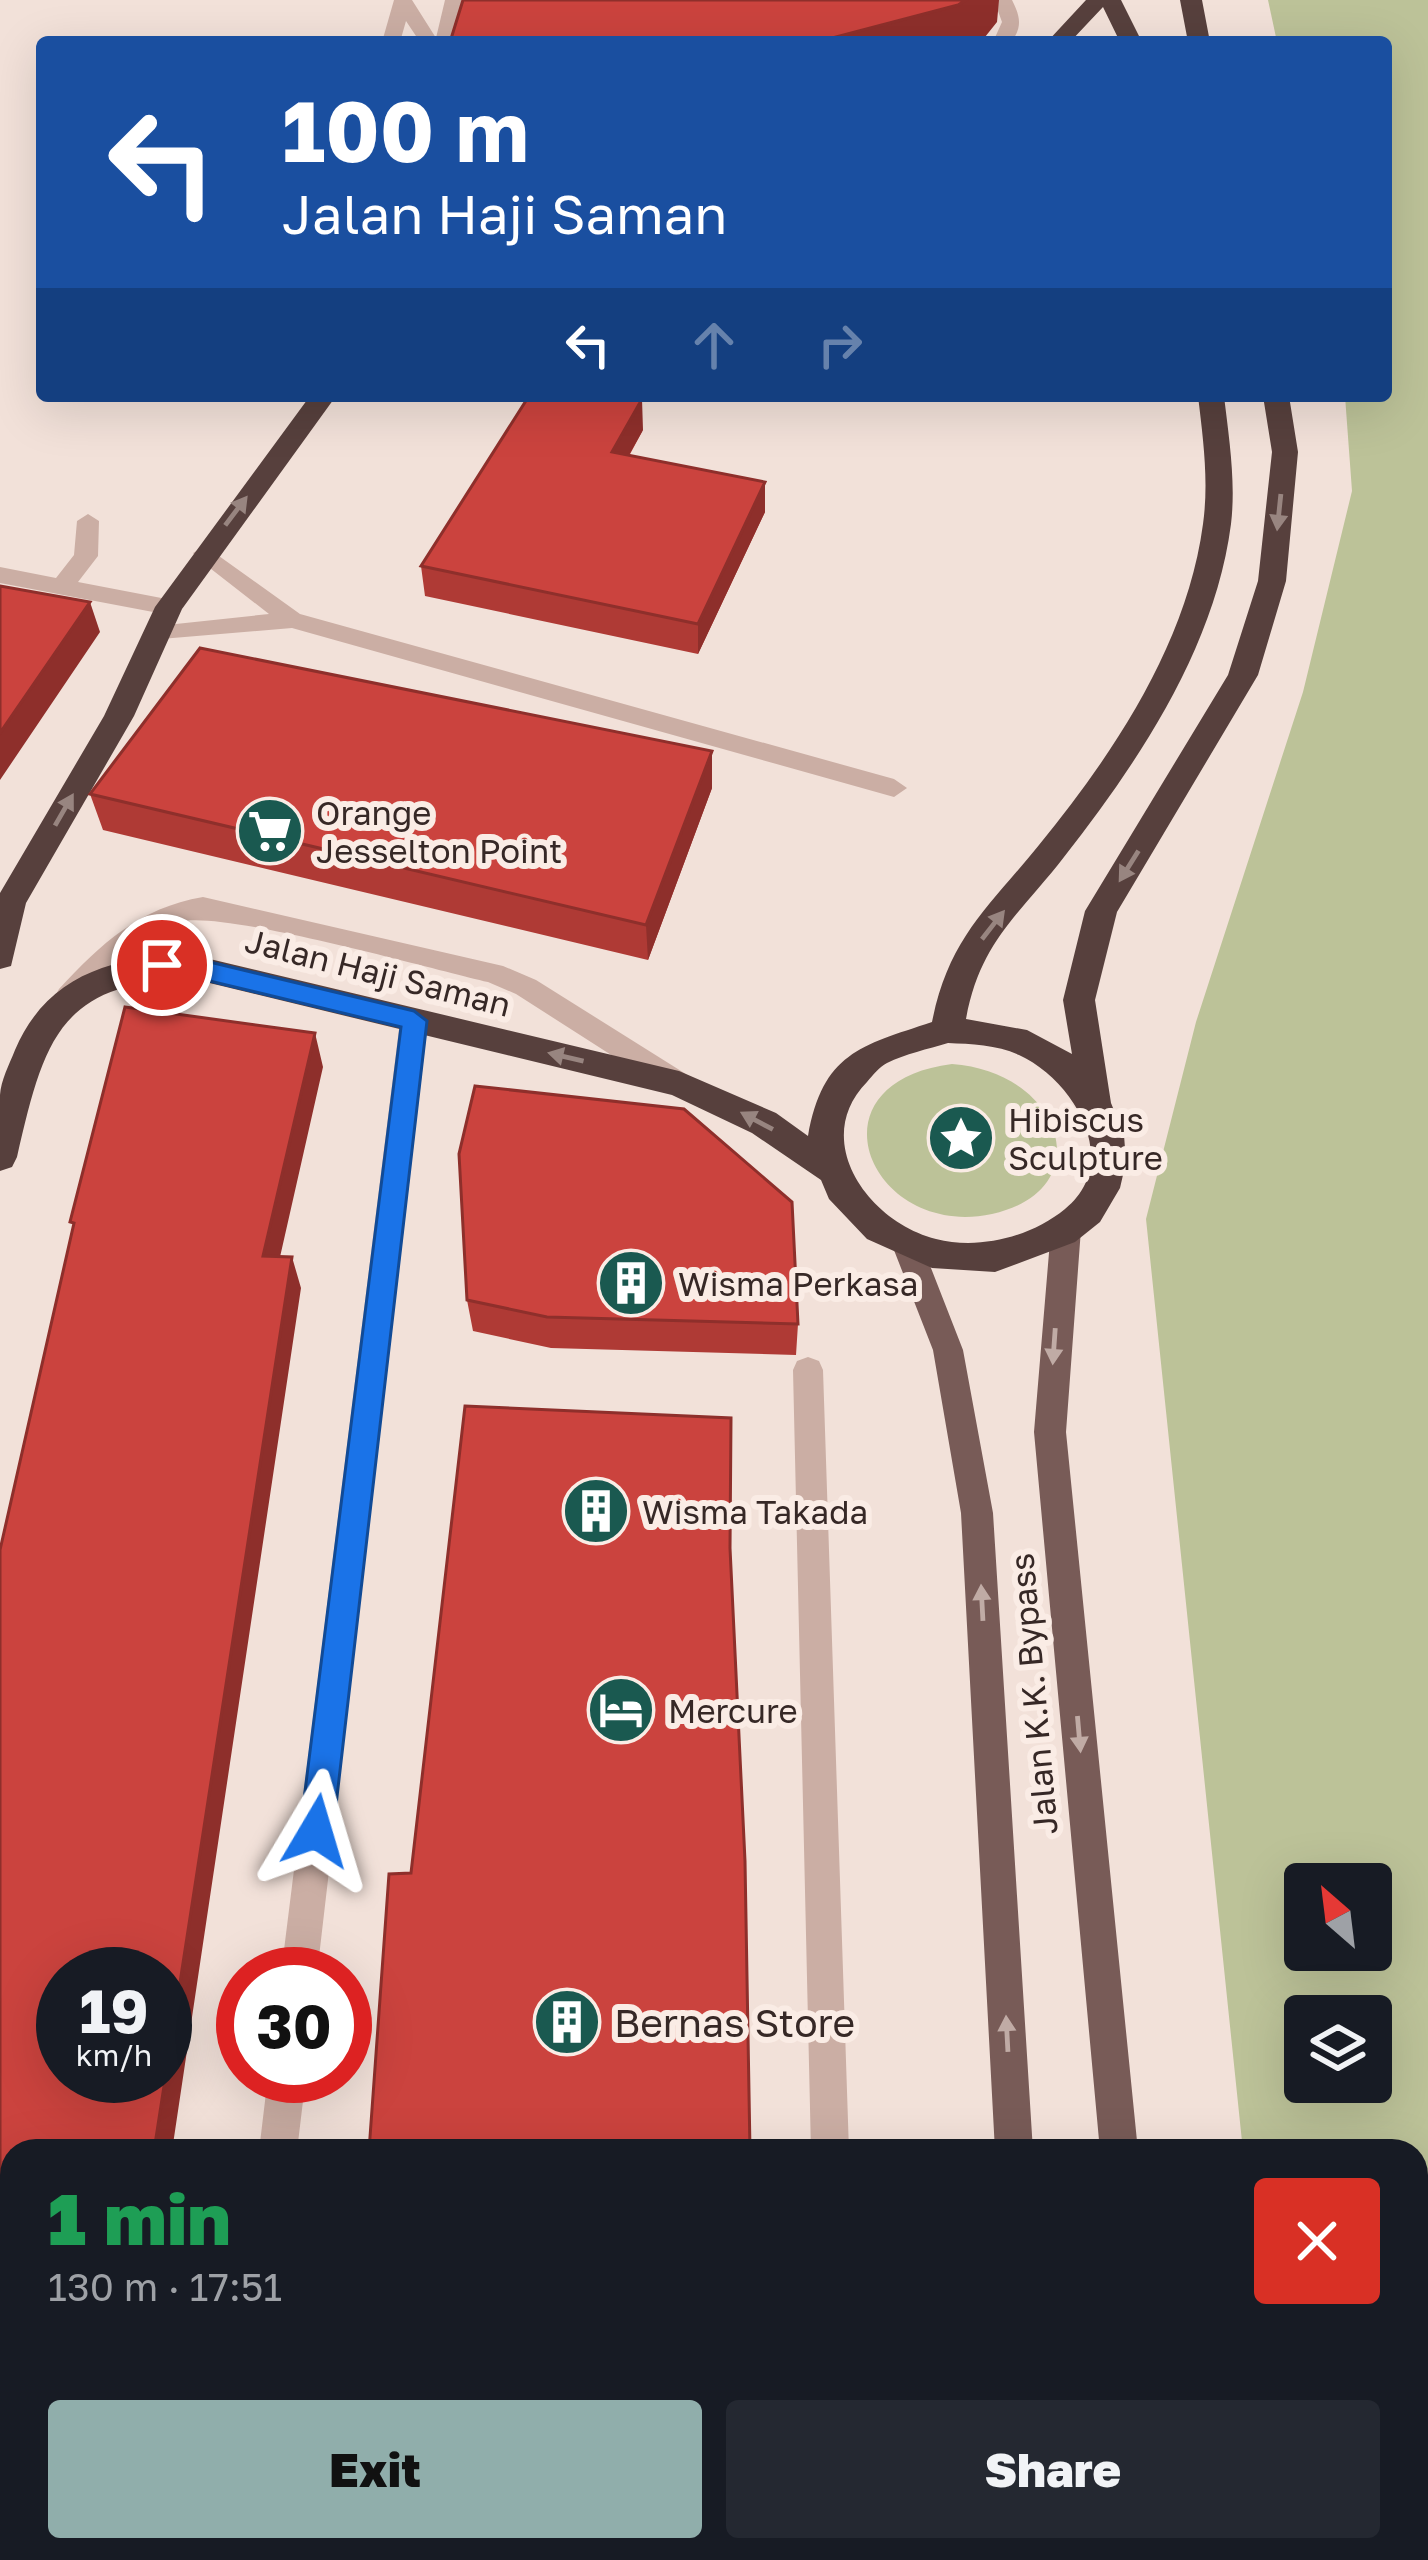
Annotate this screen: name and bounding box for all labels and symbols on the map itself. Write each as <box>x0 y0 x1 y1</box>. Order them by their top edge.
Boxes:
one-way arrow <box>1269 494 1288 531</box>
one-way arrow <box>223 495 248 527</box>
one-way arrow <box>53 793 74 826</box>
place label: Orange Jesselton Point <box>316 793 562 870</box>
supermarket icon: Orange Jesselton Point <box>235 796 305 866</box>
one-way arrow <box>1119 849 1141 882</box>
one-way arrow <box>980 910 1005 941</box>
pin <box>111 914 213 1016</box>
street label: Jalan Haji Saman <box>241 920 515 1024</box>
one-way arrow <box>546 1046 584 1065</box>
place label: Hibiscus Sculpture <box>1008 1100 1163 1177</box>
place icon: Hibiscus Sculpture <box>926 1103 996 1173</box>
one-way arrow <box>739 1111 774 1132</box>
building icon: Wisma Perkasa <box>596 1248 666 1318</box>
place label: Wisma Perkasa <box>678 1264 919 1303</box>
one-way arrow <box>1045 1328 1064 1365</box>
building icon: Wisma Takada <box>561 1476 631 1546</box>
place label: Wisma Takada <box>642 1492 868 1531</box>
street label: Jalan K.K. Bypass <box>1001 1552 1065 1836</box>
one-way arrow <box>972 1583 991 1621</box>
hotel icon: Mercure <box>586 1675 656 1745</box>
place label: Mercure <box>668 1691 798 1730</box>
one-way arrow <box>1070 1716 1089 1753</box>
position arrow <box>253 1768 379 1894</box>
north arrow <box>1284 1863 1392 1971</box>
speed limit sign: 30 <box>216 1947 372 2103</box>
building icon: Bernas Store <box>532 1987 602 2057</box>
place label: Bernas Store <box>614 1999 855 2046</box>
one-way arrow <box>997 2014 1016 2052</box>

